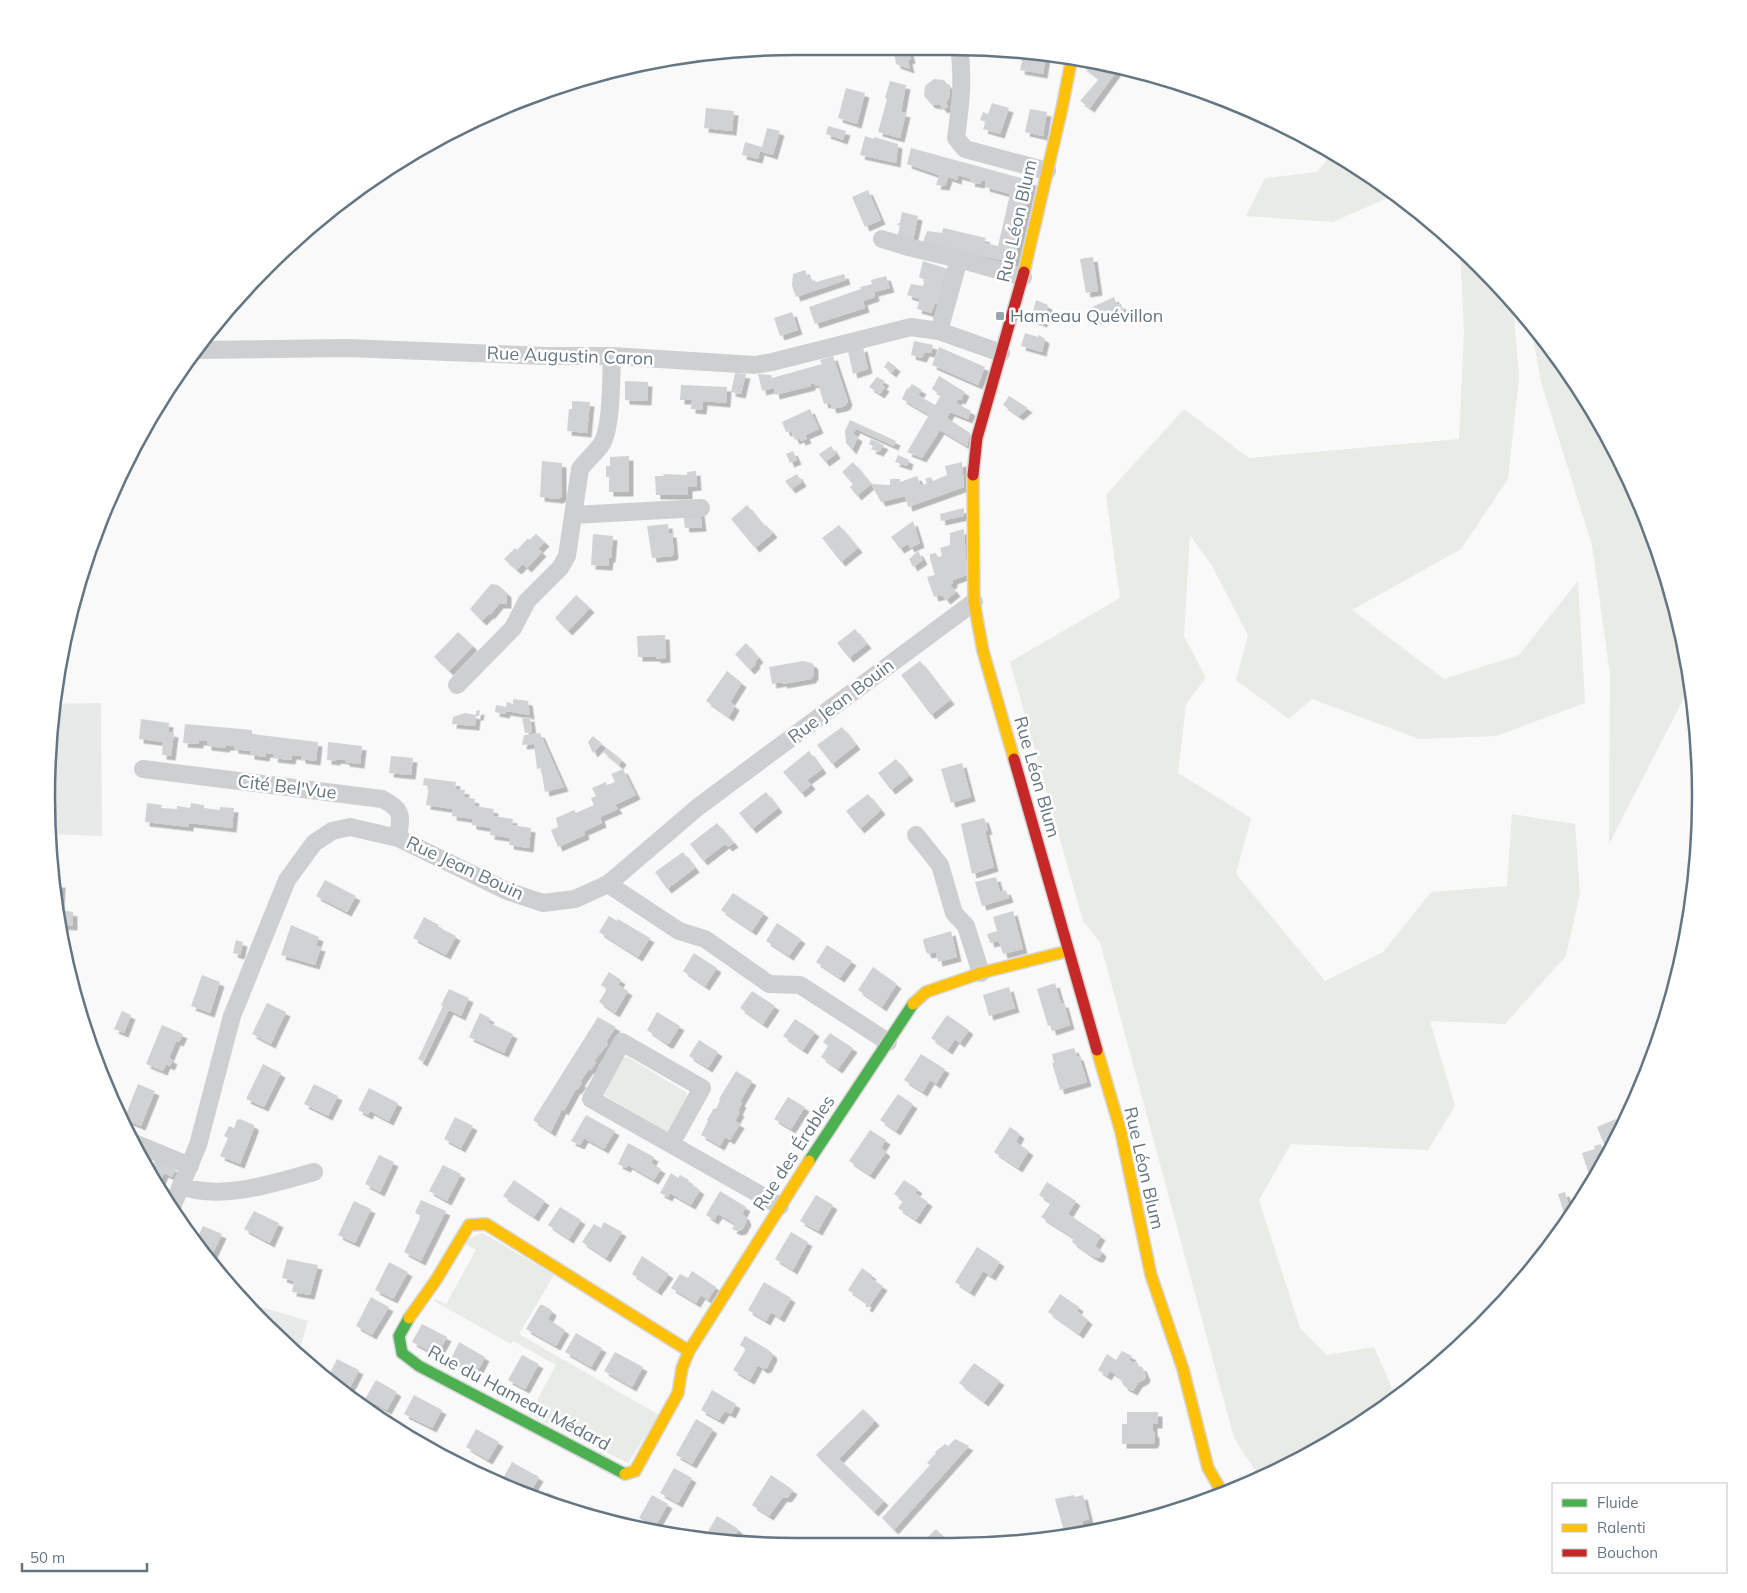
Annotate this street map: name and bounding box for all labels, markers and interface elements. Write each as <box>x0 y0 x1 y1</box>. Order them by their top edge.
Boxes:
street label: Rue Léon Blum <box>991 157 1042 284</box>
place label: Hameau Quévillon <box>1010 304 1163 327</box>
marker: Hameau Quévillon <box>994 310 1006 322</box>
street label: Rue Augustin Caron <box>486 341 654 370</box>
street label: Rue Jean Bouin <box>783 653 898 748</box>
street label: Rue Léon Blum <box>1009 714 1066 840</box>
street label: Cité Bel'Vue <box>236 769 338 804</box>
street label: Rue Jean Bouin <box>403 830 528 905</box>
street label: Rue des Érables <box>748 1091 840 1215</box>
street label: Rue Léon Blum <box>1119 1104 1170 1231</box>
street label: Rue du Hameau Médard <box>424 1340 614 1455</box>
legend <box>1552 1483 1727 1573</box>
text: Fluide <box>1597 1493 1638 1512</box>
text: Ralenti <box>1597 1518 1646 1537</box>
scale bar <box>22 1540 148 1572</box>
text: Bouchon <box>1597 1543 1658 1562</box>
text: 50 m <box>30 1548 65 1567</box>

